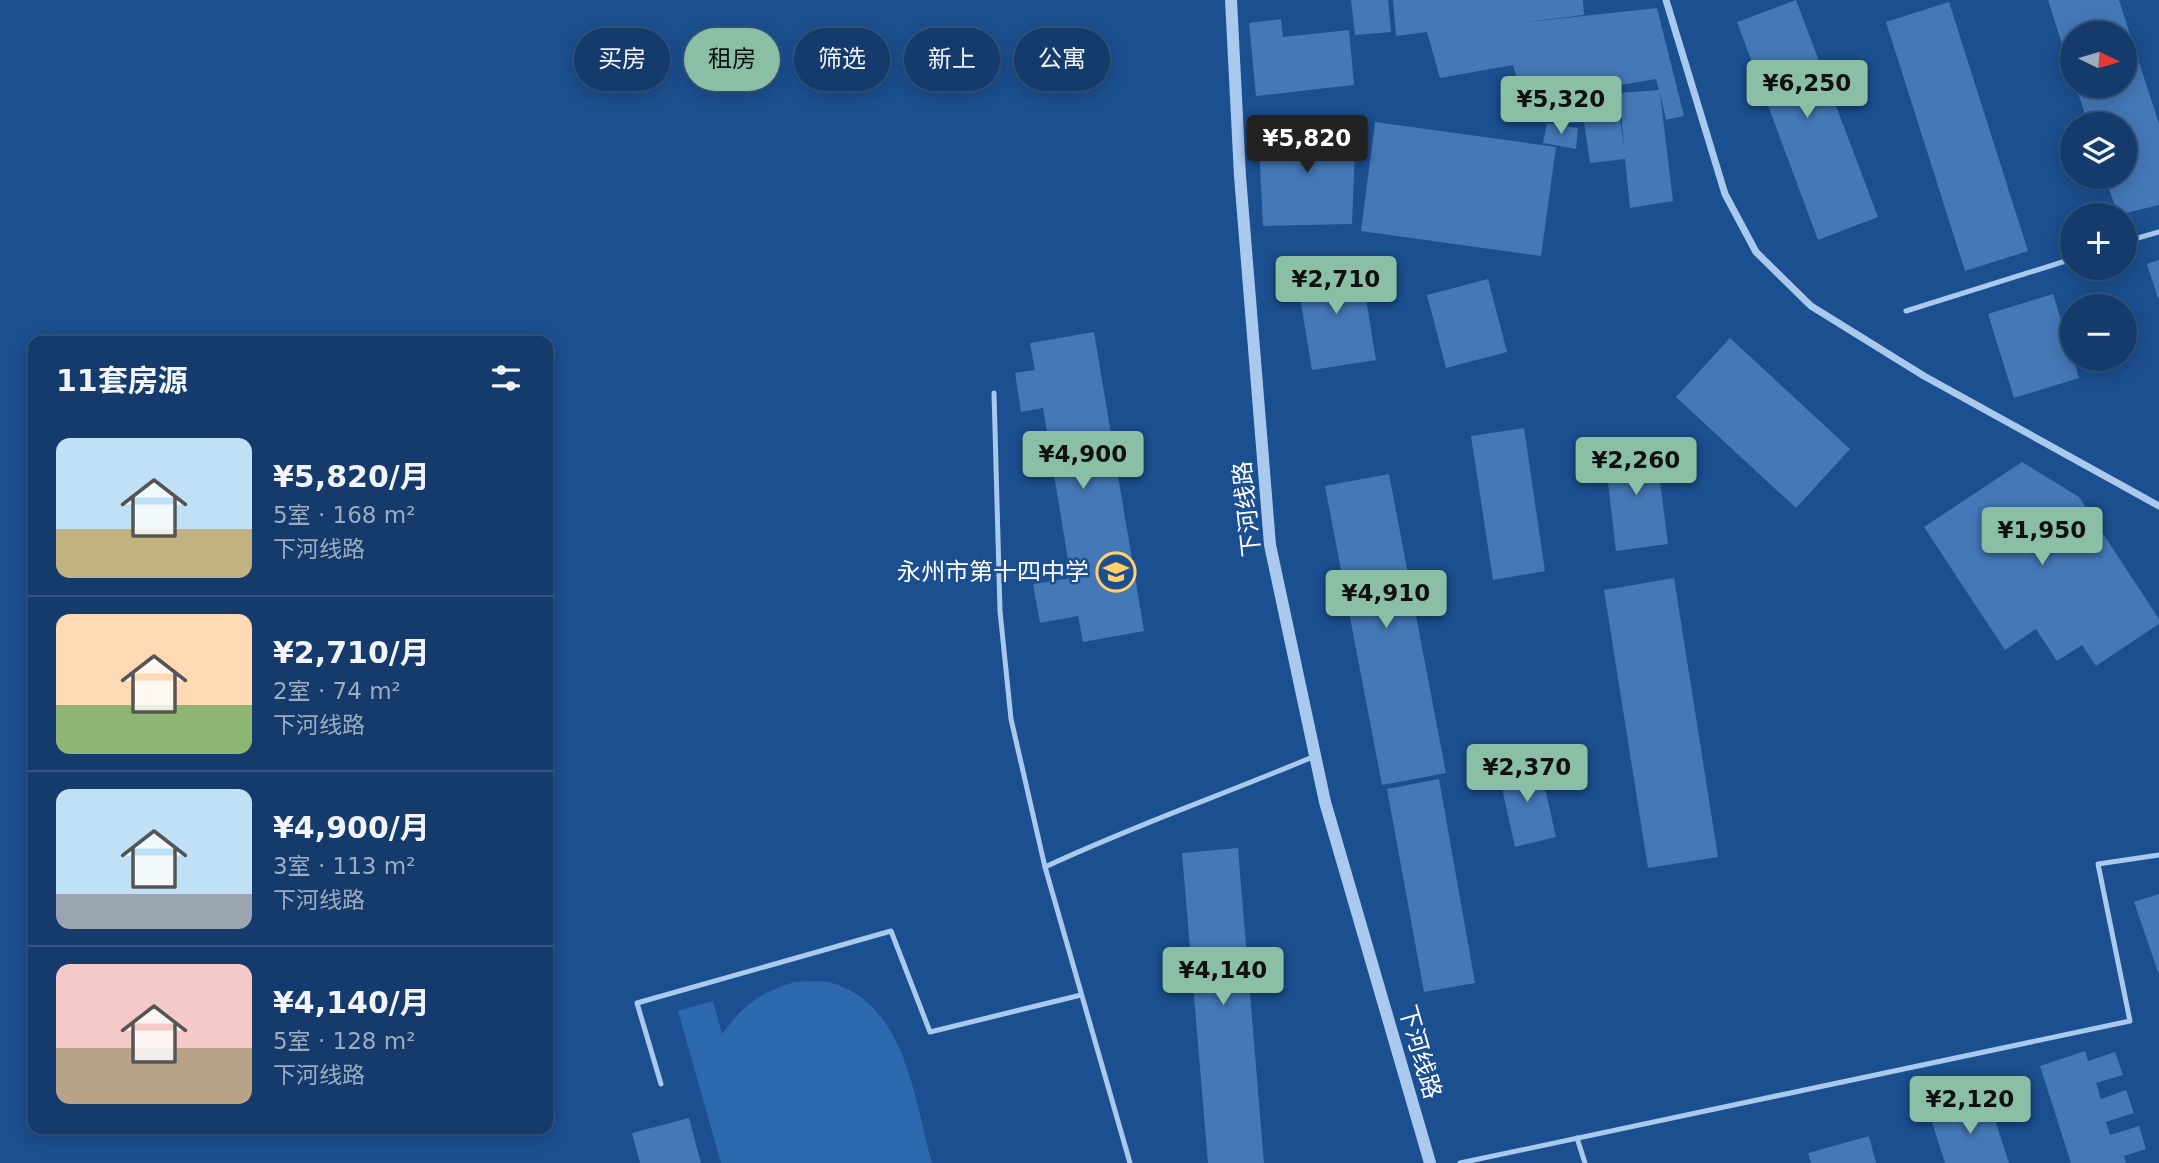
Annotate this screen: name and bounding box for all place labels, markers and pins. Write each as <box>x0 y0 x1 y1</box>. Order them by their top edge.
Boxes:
pin: ¥6,250 <box>1750 60 1864 120</box>
pin: ¥5,320 <box>1504 76 1618 136</box>
pin: ¥5,820 <box>1250 116 1364 175</box>
pin: ¥2,710 <box>1279 256 1393 316</box>
pin: ¥4,900 <box>1026 432 1140 491</box>
pin: ¥2,260 <box>1579 438 1693 497</box>
pin: ¥1,950 <box>1985 508 2099 567</box>
school or university icon: 永州市第十四中学 <box>1095 551 1137 593</box>
place label: 永州市第十四中学 <box>897 558 1089 586</box>
pin: ¥4,910 <box>1329 570 1443 630</box>
pin: ¥2,370 <box>1470 744 1584 804</box>
pin: ¥4,140 <box>1166 948 1280 1007</box>
pin: ¥2,120 <box>1913 1076 2027 1136</box>

